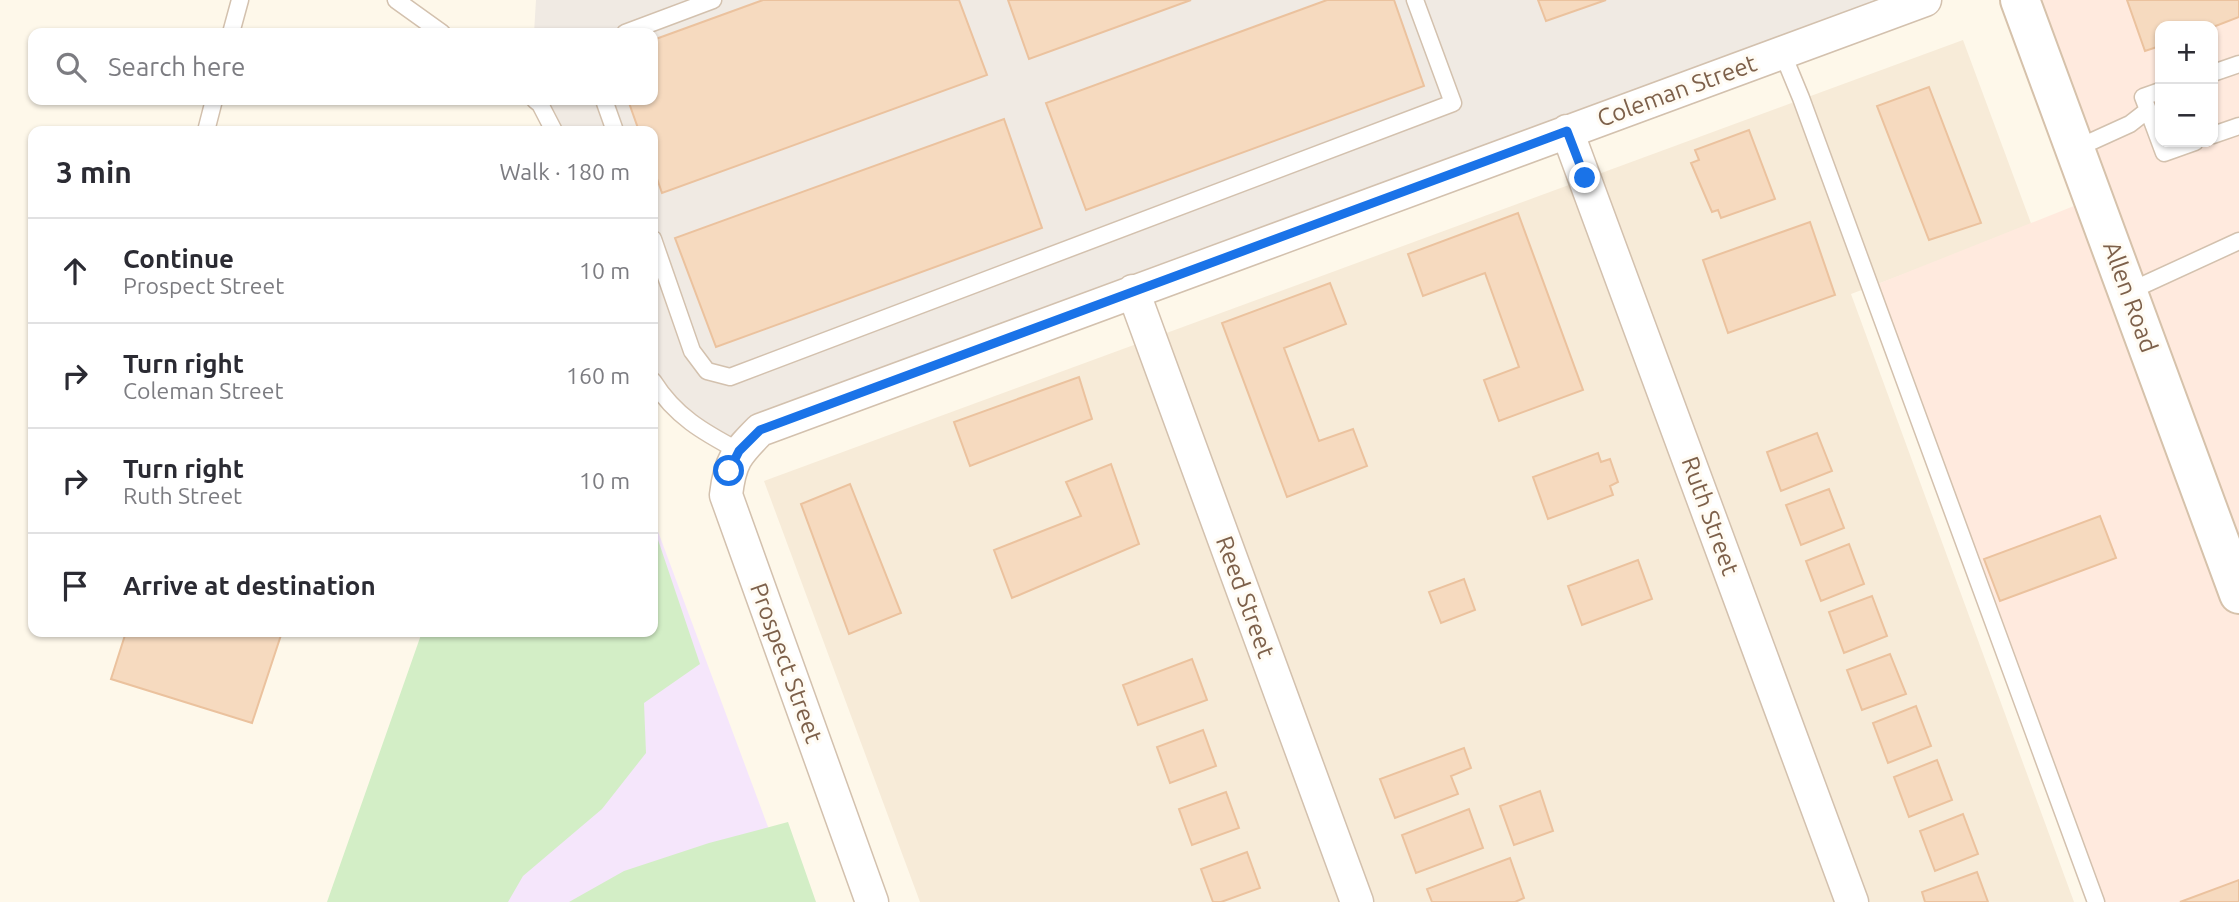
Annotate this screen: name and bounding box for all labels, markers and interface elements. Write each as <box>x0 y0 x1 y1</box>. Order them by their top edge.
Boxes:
map controls <box>2155 21 2218 147</box>
button: + <box>2155 21 2218 84</box>
search box <box>28 28 658 105</box>
icon: search <box>52 48 90 86</box>
street label: Coleman Street <box>1593 49 1761 132</box>
text: Search here <box>108 52 245 81</box>
button: − <box>2155 84 2218 147</box>
text: 3 min <box>56 155 132 189</box>
text: Walk · 180 m <box>499 159 630 184</box>
route end <box>1569 162 1600 193</box>
street label: Allen Road <box>2098 238 2163 356</box>
text: Continue <box>123 244 234 273</box>
icon: ahead <box>56 252 94 290</box>
text: 10 m <box>579 258 630 283</box>
text: Prospect Street <box>123 273 284 298</box>
text: Turn right <box>123 349 244 378</box>
icon: right <box>56 357 94 395</box>
text: 160 m <box>566 363 630 388</box>
text: Coleman Street <box>123 378 284 403</box>
street label: Ruth Street <box>1677 453 1745 579</box>
text: Turn right <box>123 454 244 483</box>
route start <box>713 455 744 486</box>
icon: right <box>56 462 94 500</box>
text: 10 m <box>579 468 630 493</box>
text: Ruth Street <box>123 483 242 508</box>
street label: Reed Street <box>1211 532 1280 662</box>
icon: arrive <box>56 567 94 605</box>
text: Arrive at destination <box>123 571 376 600</box>
street label: Prospect Street <box>745 579 828 747</box>

